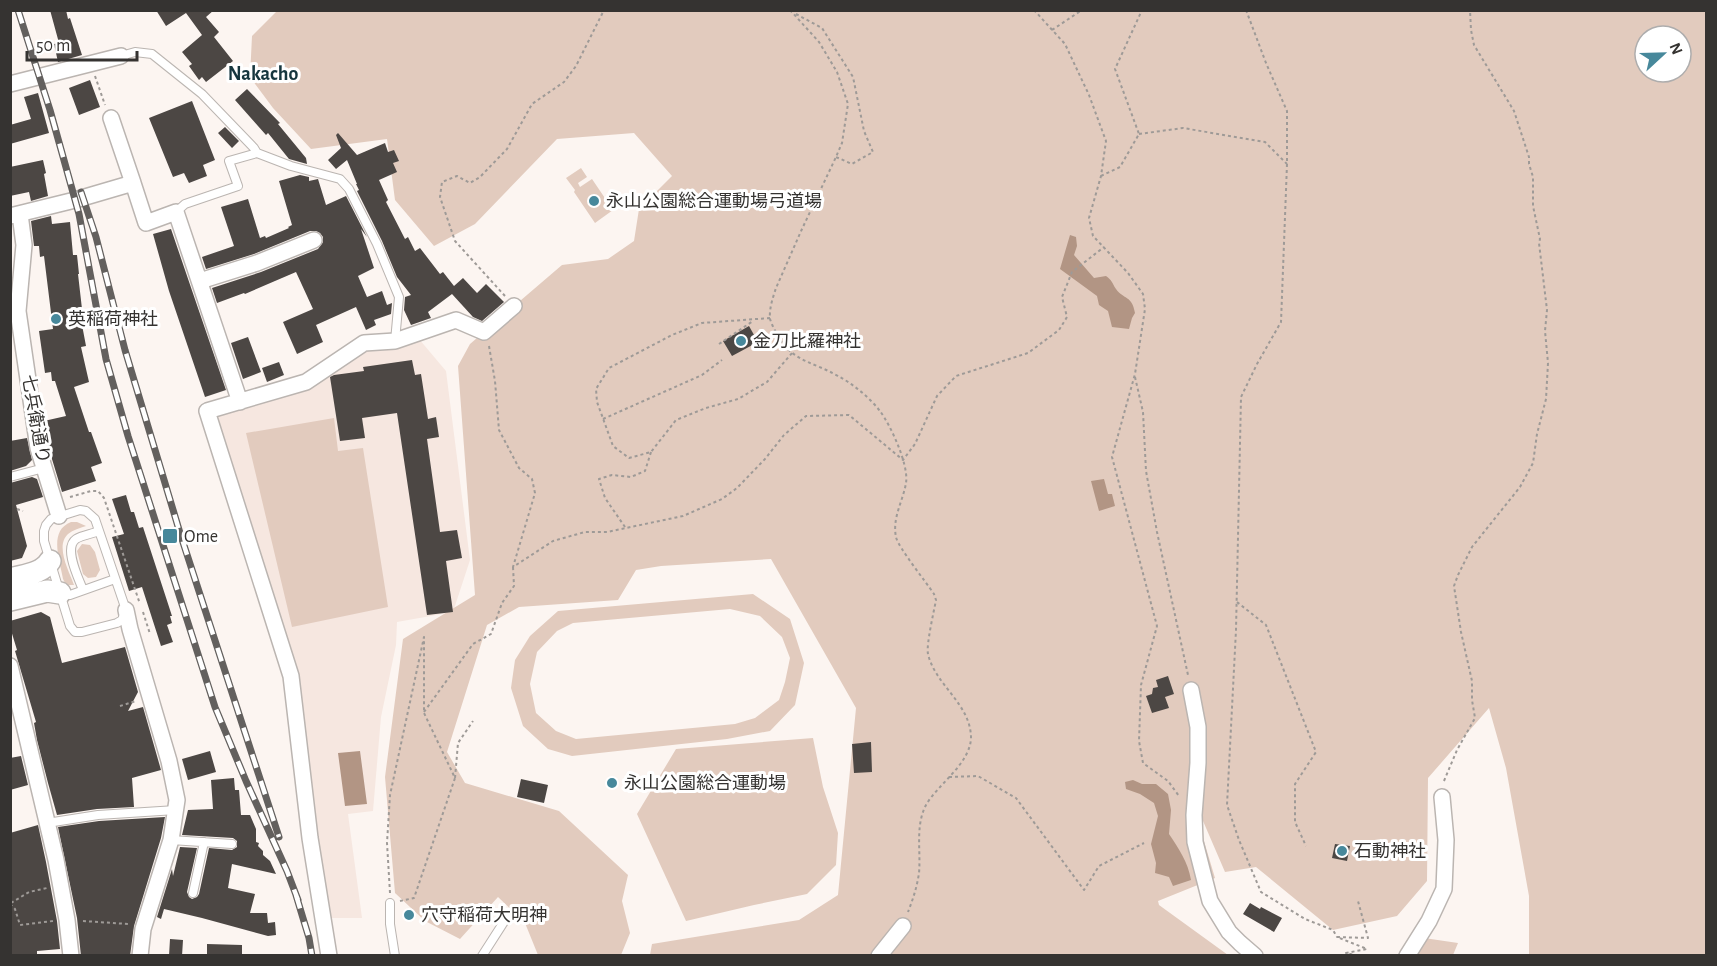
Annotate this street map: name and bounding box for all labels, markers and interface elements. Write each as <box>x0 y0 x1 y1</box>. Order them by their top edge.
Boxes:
scale bar <box>27 24 136 62</box>
north arrow <box>1633 24 1693 84</box>
text: 50 m <box>36 37 70 55</box>
text: N <box>1666 41 1685 57</box>
district label: Nakacho <box>228 64 298 84</box>
place label: 永山公園総合運動場弓道場 <box>606 191 822 211</box>
marker: 永山公園総合運動場弓道場 <box>587 194 601 208</box>
place label: 英稲荷神社 <box>68 310 158 329</box>
marker: 英稲荷神社 <box>49 312 63 326</box>
place label: 金刀比羅神社 <box>753 332 861 351</box>
marker: 金刀比羅神社 <box>734 334 748 348</box>
street label: 七兵衛通り <box>18 373 54 465</box>
marker: Ome <box>161 527 179 545</box>
place label: Ome <box>184 528 218 546</box>
place label: 永山公園総合運動場 <box>624 773 786 793</box>
marker: 永山公園総合運動場 <box>605 776 619 790</box>
place label: 石動神社 <box>1354 842 1426 861</box>
marker: 石動神社 <box>1335 844 1349 858</box>
place label: 穴守稲荷大明神 <box>421 906 547 925</box>
marker: 穴守稲荷大明神 <box>402 908 416 922</box>

